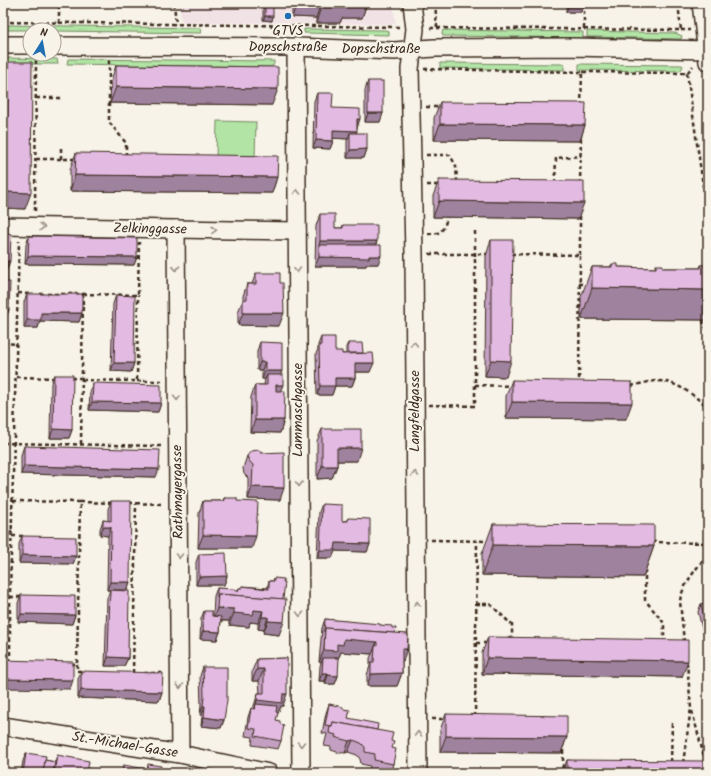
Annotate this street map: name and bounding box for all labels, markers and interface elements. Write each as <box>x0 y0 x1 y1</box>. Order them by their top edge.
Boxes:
marker: GTVS Dopschstraße <box>283 11 293 21</box>
place label: GTVS Dopschstraße <box>249 20 328 58</box>
north arrow <box>22 22 62 62</box>
text: N <box>39 24 49 43</box>
street label: Dopschstraße <box>342 38 421 60</box>
one-way arrow <box>293 189 301 195</box>
street label: Zelkinggasse <box>113 217 188 241</box>
one-way arrow <box>39 223 45 231</box>
one-way arrow <box>211 226 217 234</box>
one-way arrow <box>172 265 180 271</box>
one-way arrow <box>293 267 301 273</box>
one-way arrow <box>410 341 418 347</box>
street label: Lammaschgasse <box>287 362 309 457</box>
street label: Langfeldgasse <box>404 369 426 452</box>
one-way arrow <box>173 395 181 401</box>
street label: Rathmayergasse <box>166 444 190 539</box>
one-way arrow <box>411 471 420 477</box>
one-way arrow <box>295 481 303 487</box>
one-way arrow <box>175 553 183 559</box>
one-way arrow <box>413 601 421 607</box>
one-way arrow <box>296 611 304 617</box>
one-way arrow <box>176 683 184 689</box>
street label: St.-Michael-Gasse <box>71 726 180 764</box>
one-way arrow <box>414 731 422 737</box>
one-way arrow <box>297 741 305 747</box>

